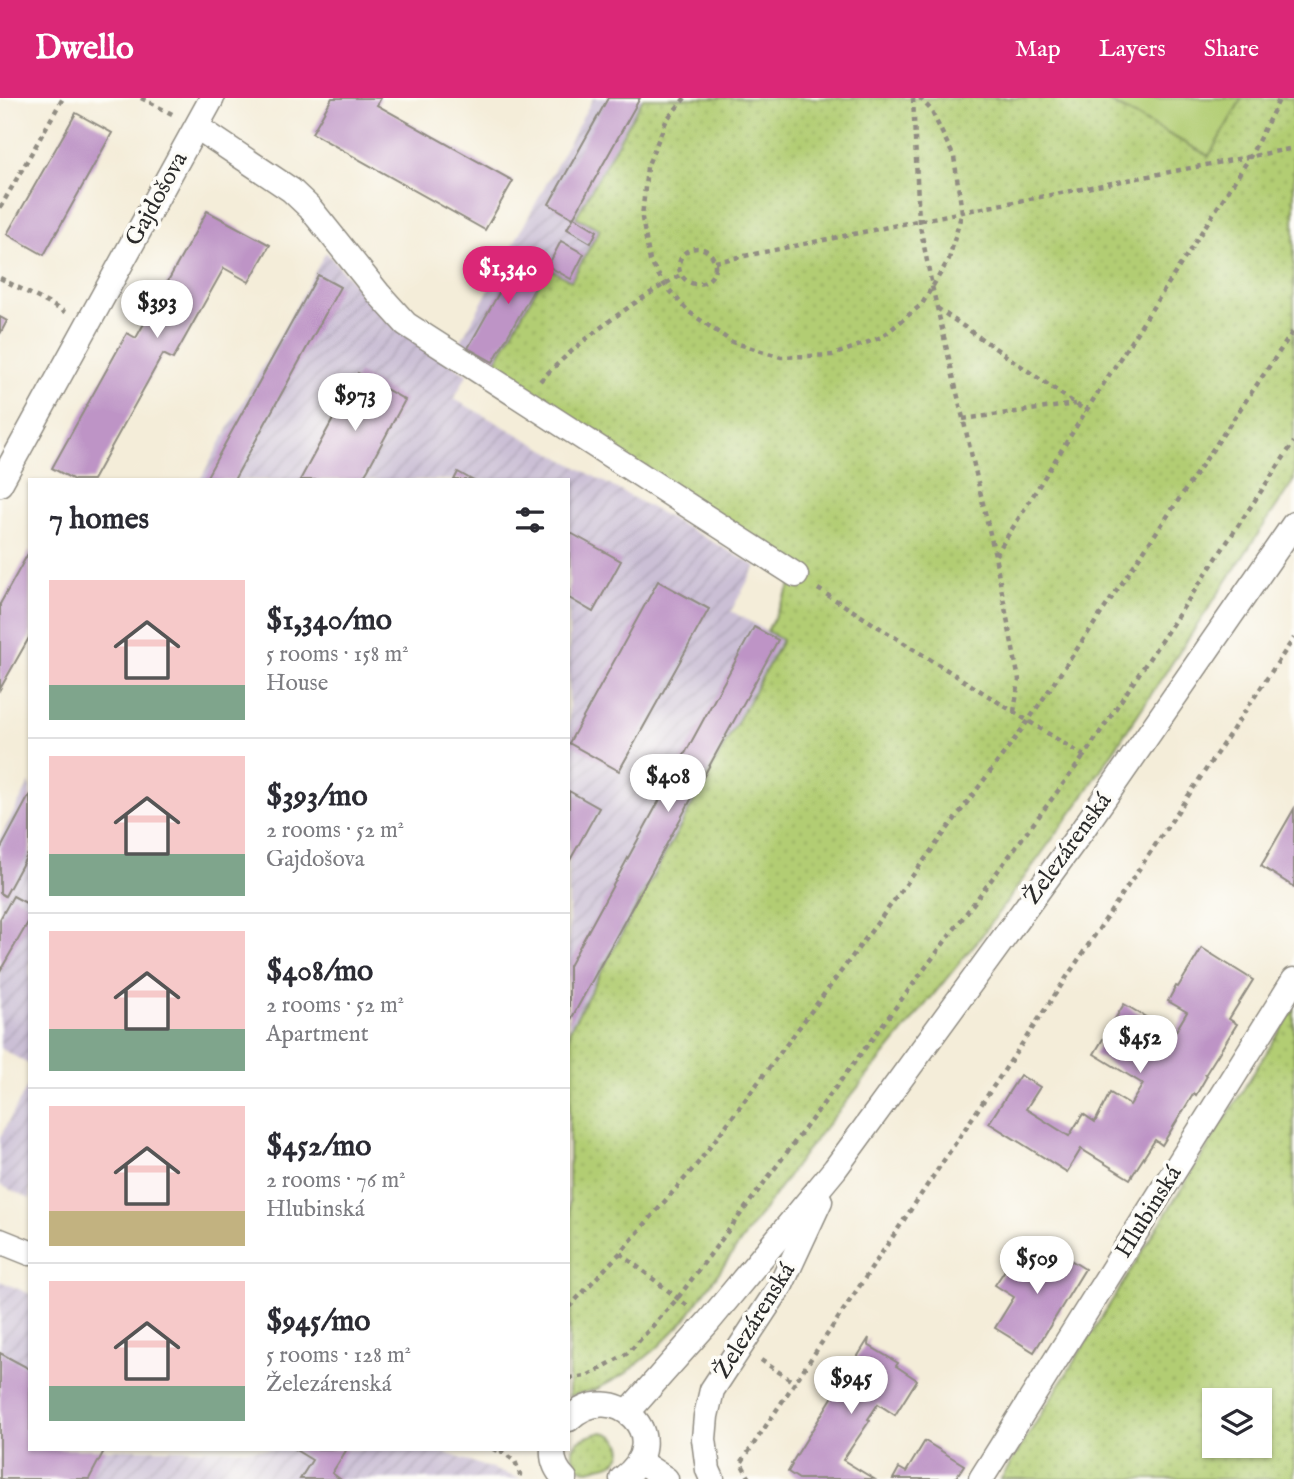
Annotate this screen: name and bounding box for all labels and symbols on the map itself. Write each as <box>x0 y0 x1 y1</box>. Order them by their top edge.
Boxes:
street label: Gajdošova <box>118 146 196 252</box>
pin: $1,340 <box>451 246 565 306</box>
pin: $393 <box>116 280 198 340</box>
pin: $973 <box>314 374 396 433</box>
pin: $408 <box>627 754 709 814</box>
street label: Železárenská <box>1017 786 1119 911</box>
pin: $452 <box>1099 1016 1181 1075</box>
street label: Hlubinská <box>1109 1160 1190 1264</box>
pin: $509 <box>996 1236 1078 1296</box>
street label: Železárenská <box>707 1257 803 1385</box>
pin: $945 <box>810 1356 892 1416</box>

